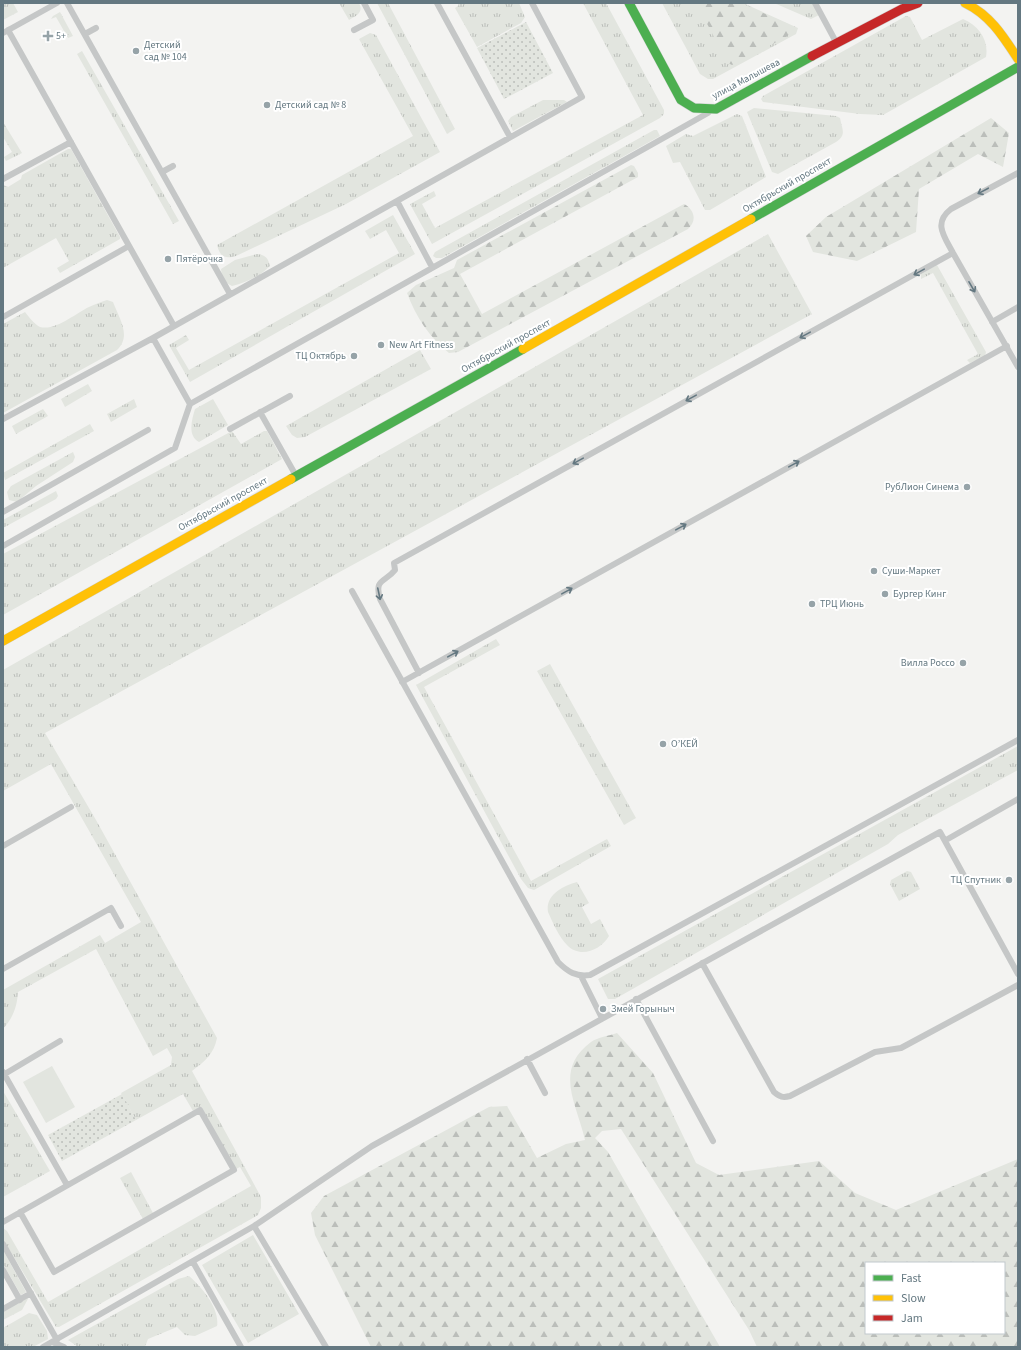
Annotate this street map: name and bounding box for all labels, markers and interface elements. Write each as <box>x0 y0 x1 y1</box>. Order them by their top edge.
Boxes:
place label: 5+ <box>56 29 66 43</box>
marker: 5+ <box>43 31 53 41</box>
place label: Детский сад № 104 <box>144 38 187 64</box>
marker: Детский сад № 104 <box>131 46 141 56</box>
street label: улица Малышева <box>710 55 782 103</box>
place label: Детский сад № 8 <box>275 98 346 112</box>
marker: Детский сад № 8 <box>262 100 272 110</box>
street label: Октябрьский проспект <box>740 154 834 216</box>
one-way arrow <box>978 188 990 196</box>
place label: Пятёрочка <box>176 252 223 266</box>
marker: Пятёрочка <box>163 254 173 264</box>
one-way arrow <box>913 268 925 276</box>
one-way arrow <box>969 280 977 292</box>
street label: Октябрьский проспект <box>459 315 554 376</box>
one-way arrow <box>799 331 811 339</box>
place label: New Art Fitness <box>389 338 454 352</box>
marker: New Art Fitness <box>376 340 386 350</box>
place label: ТЦ Октябрь <box>296 349 346 363</box>
marker: ТЦ Октябрь <box>349 351 359 361</box>
one-way arrow <box>685 395 697 403</box>
one-way arrow <box>572 458 584 466</box>
one-way arrow <box>788 460 800 468</box>
street label: Октябрьский проспект <box>176 473 271 534</box>
place label: РубЛион Синема <box>885 480 959 494</box>
marker: РубЛион Синема <box>962 482 972 492</box>
one-way arrow <box>675 523 687 531</box>
place label: Суши-Маркет <box>882 564 941 578</box>
marker: Суши-Маркет <box>869 566 879 576</box>
one-way arrow <box>561 586 573 594</box>
one-way arrow <box>375 587 383 600</box>
place label: Бургер Кинг <box>893 587 946 601</box>
marker: Бургер Кинг <box>880 589 890 599</box>
place label: ТРЦ Июнь <box>820 597 864 611</box>
marker: ТРЦ Июнь <box>807 599 817 609</box>
one-way arrow <box>447 649 459 657</box>
place label: Вилла Россо <box>901 656 955 670</box>
marker: Вилла Россо <box>958 658 968 668</box>
place label: О’КЕЙ <box>671 737 698 751</box>
marker: О’КЕЙ <box>658 739 668 749</box>
place label: ТЦ Спутник <box>950 873 1001 887</box>
marker: ТЦ Спутник <box>1004 875 1014 885</box>
place label: Змей Горыныч <box>611 1002 675 1016</box>
marker: Змей Горыныч <box>598 1004 608 1014</box>
legend <box>865 1262 1005 1334</box>
text: Fast <box>901 1270 921 1287</box>
text: Slow <box>901 1290 926 1307</box>
text: Jam <box>901 1310 923 1327</box>

